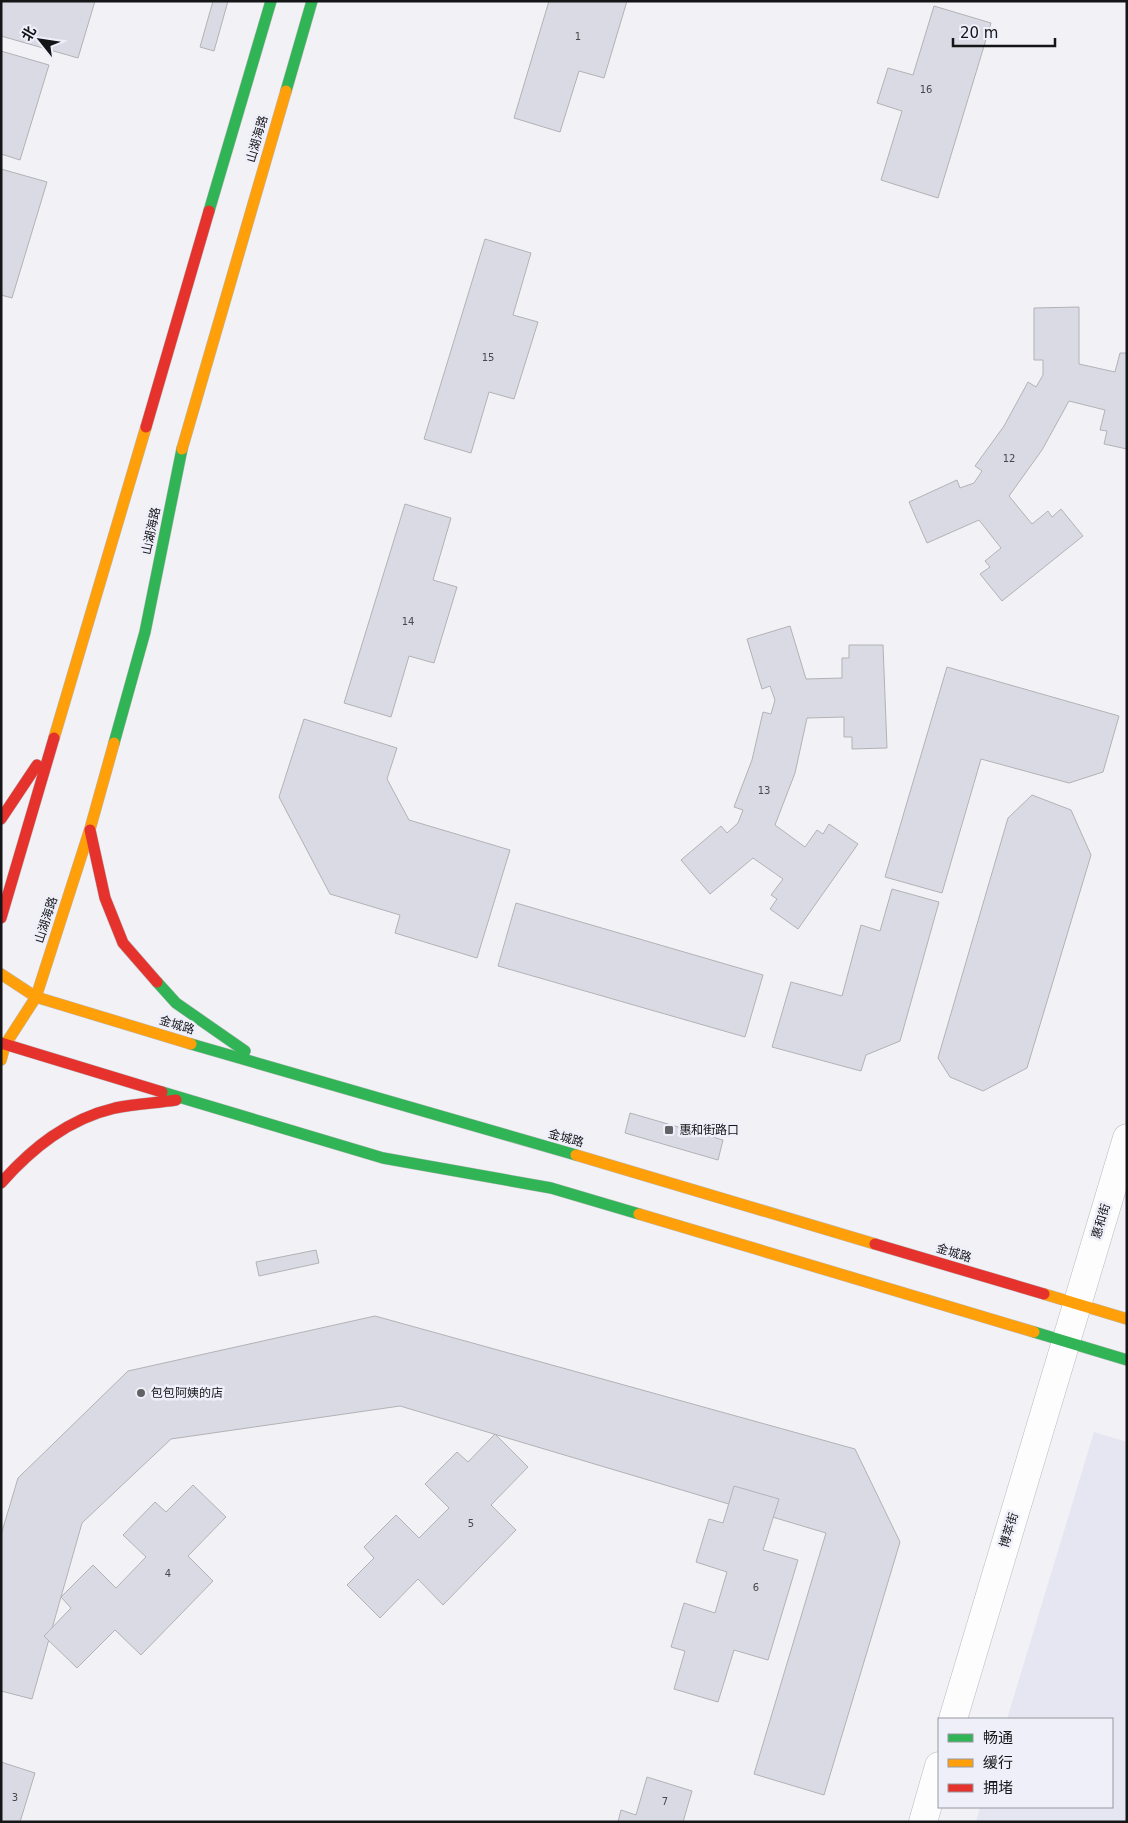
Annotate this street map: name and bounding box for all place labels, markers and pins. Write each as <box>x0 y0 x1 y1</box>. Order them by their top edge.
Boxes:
place label: 惠和街路口 <box>679 1123 739 1137</box>
marker: 惠和街路口 <box>663 1124 675 1136</box>
place label: 包包阿姨的店 <box>151 1386 223 1400</box>
marker: 包包阿姨的店 <box>135 1387 147 1399</box>

